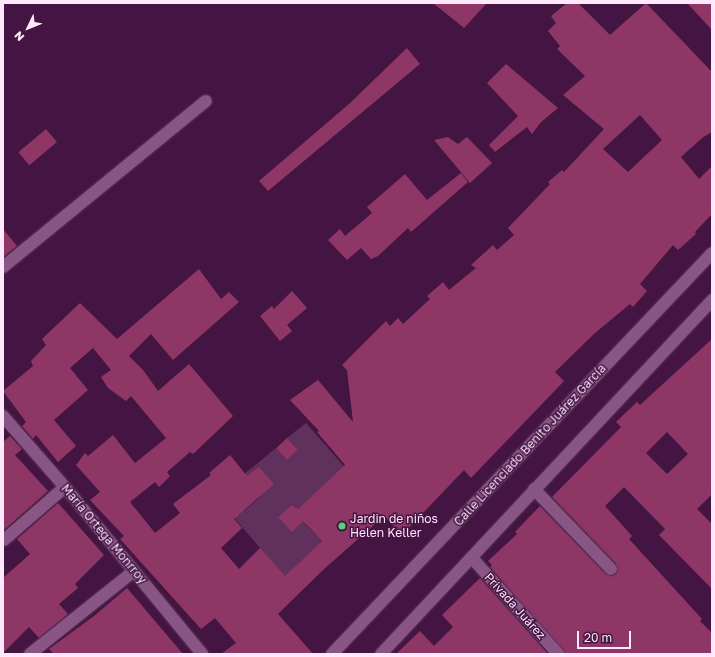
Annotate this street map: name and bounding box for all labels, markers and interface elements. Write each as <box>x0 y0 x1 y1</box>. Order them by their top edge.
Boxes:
north arrow <box>8 8 48 48</box>
text: N <box>11 29 26 44</box>
street label: Calle Licenciado Benito Juárez García <box>451 361 609 529</box>
street label: María Ortega Monrroy <box>58 481 150 587</box>
place label: Jardin de niños Helen Keller <box>350 512 438 540</box>
marker: Jardin de niños Helen Keller <box>337 521 347 531</box>
street label: Privada Juárez <box>481 570 549 642</box>
scale bar <box>579 623 633 649</box>
text: 20 m <box>584 630 612 645</box>

